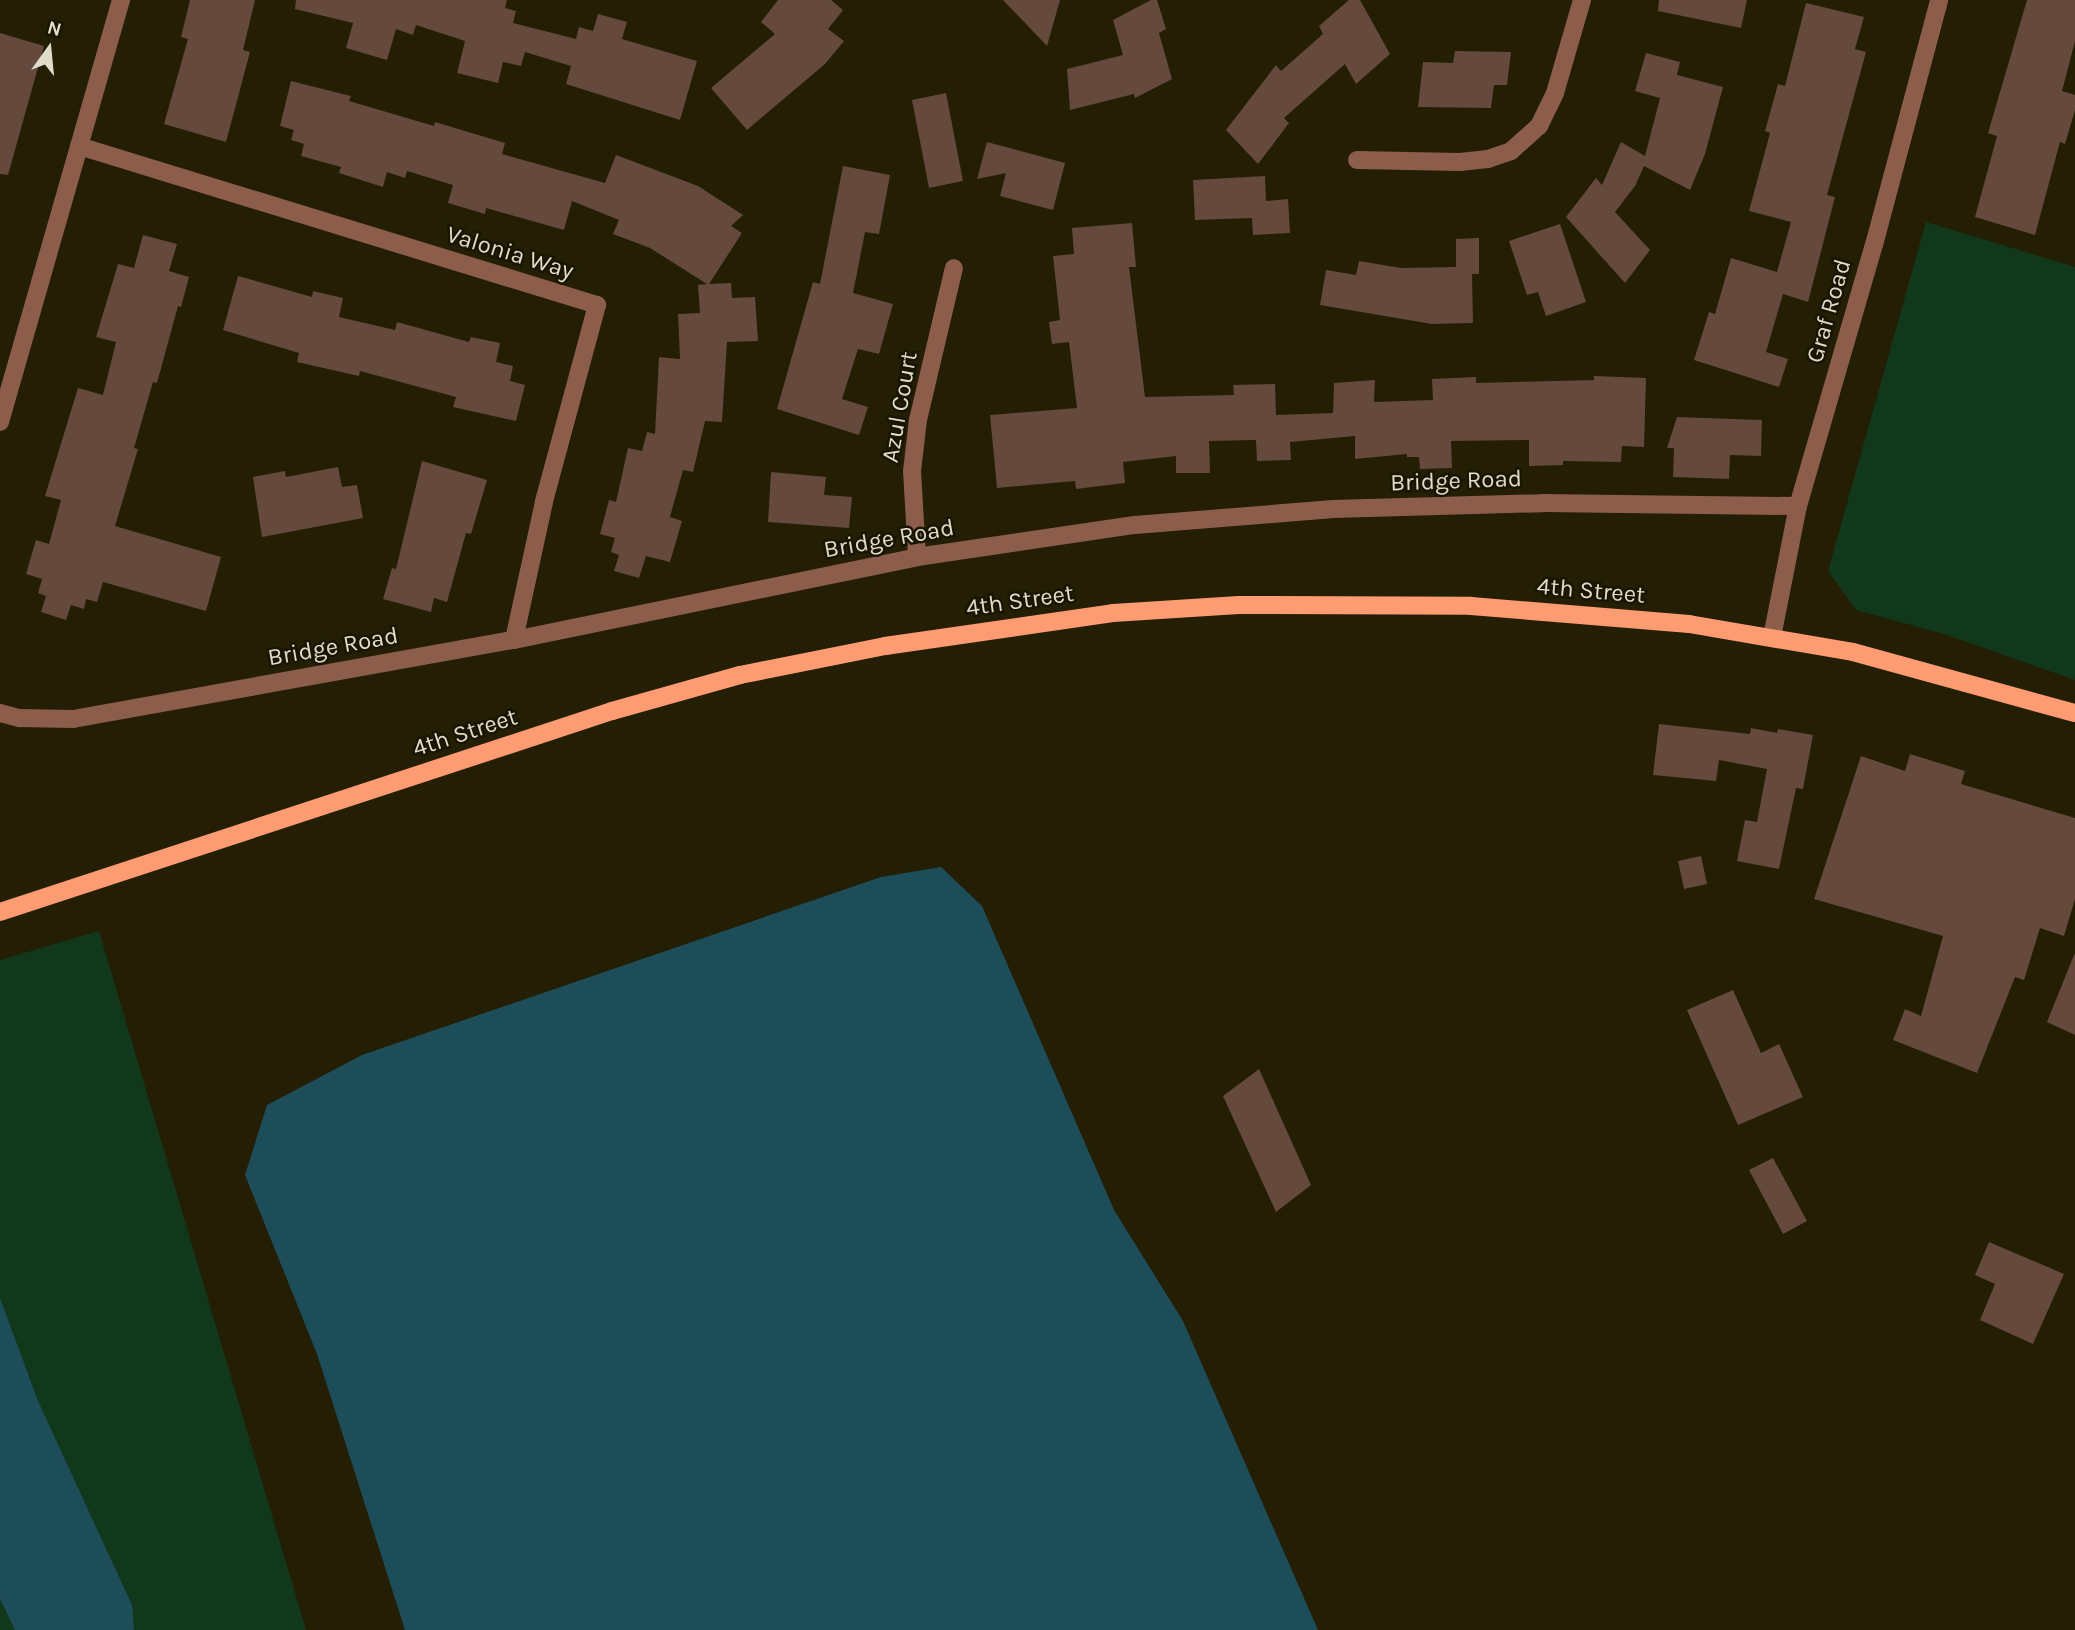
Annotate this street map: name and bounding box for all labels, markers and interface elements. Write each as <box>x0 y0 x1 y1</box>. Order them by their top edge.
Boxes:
north arrow <box>14 14 84 84</box>
text: N <box>45 16 64 41</box>
street label: Valonia Way <box>443 220 577 286</box>
street label: Graf Road <box>1800 256 1858 366</box>
street label: Azul Court <box>876 349 924 465</box>
street label: Bridge Road <box>1390 464 1522 498</box>
street label: Bridge Road <box>822 513 956 565</box>
street label: 4th Street <box>1536 572 1646 610</box>
street label: 4th Street <box>964 579 1076 623</box>
street label: Bridge Road <box>266 621 400 673</box>
street label: 4th Street <box>409 703 521 763</box>

